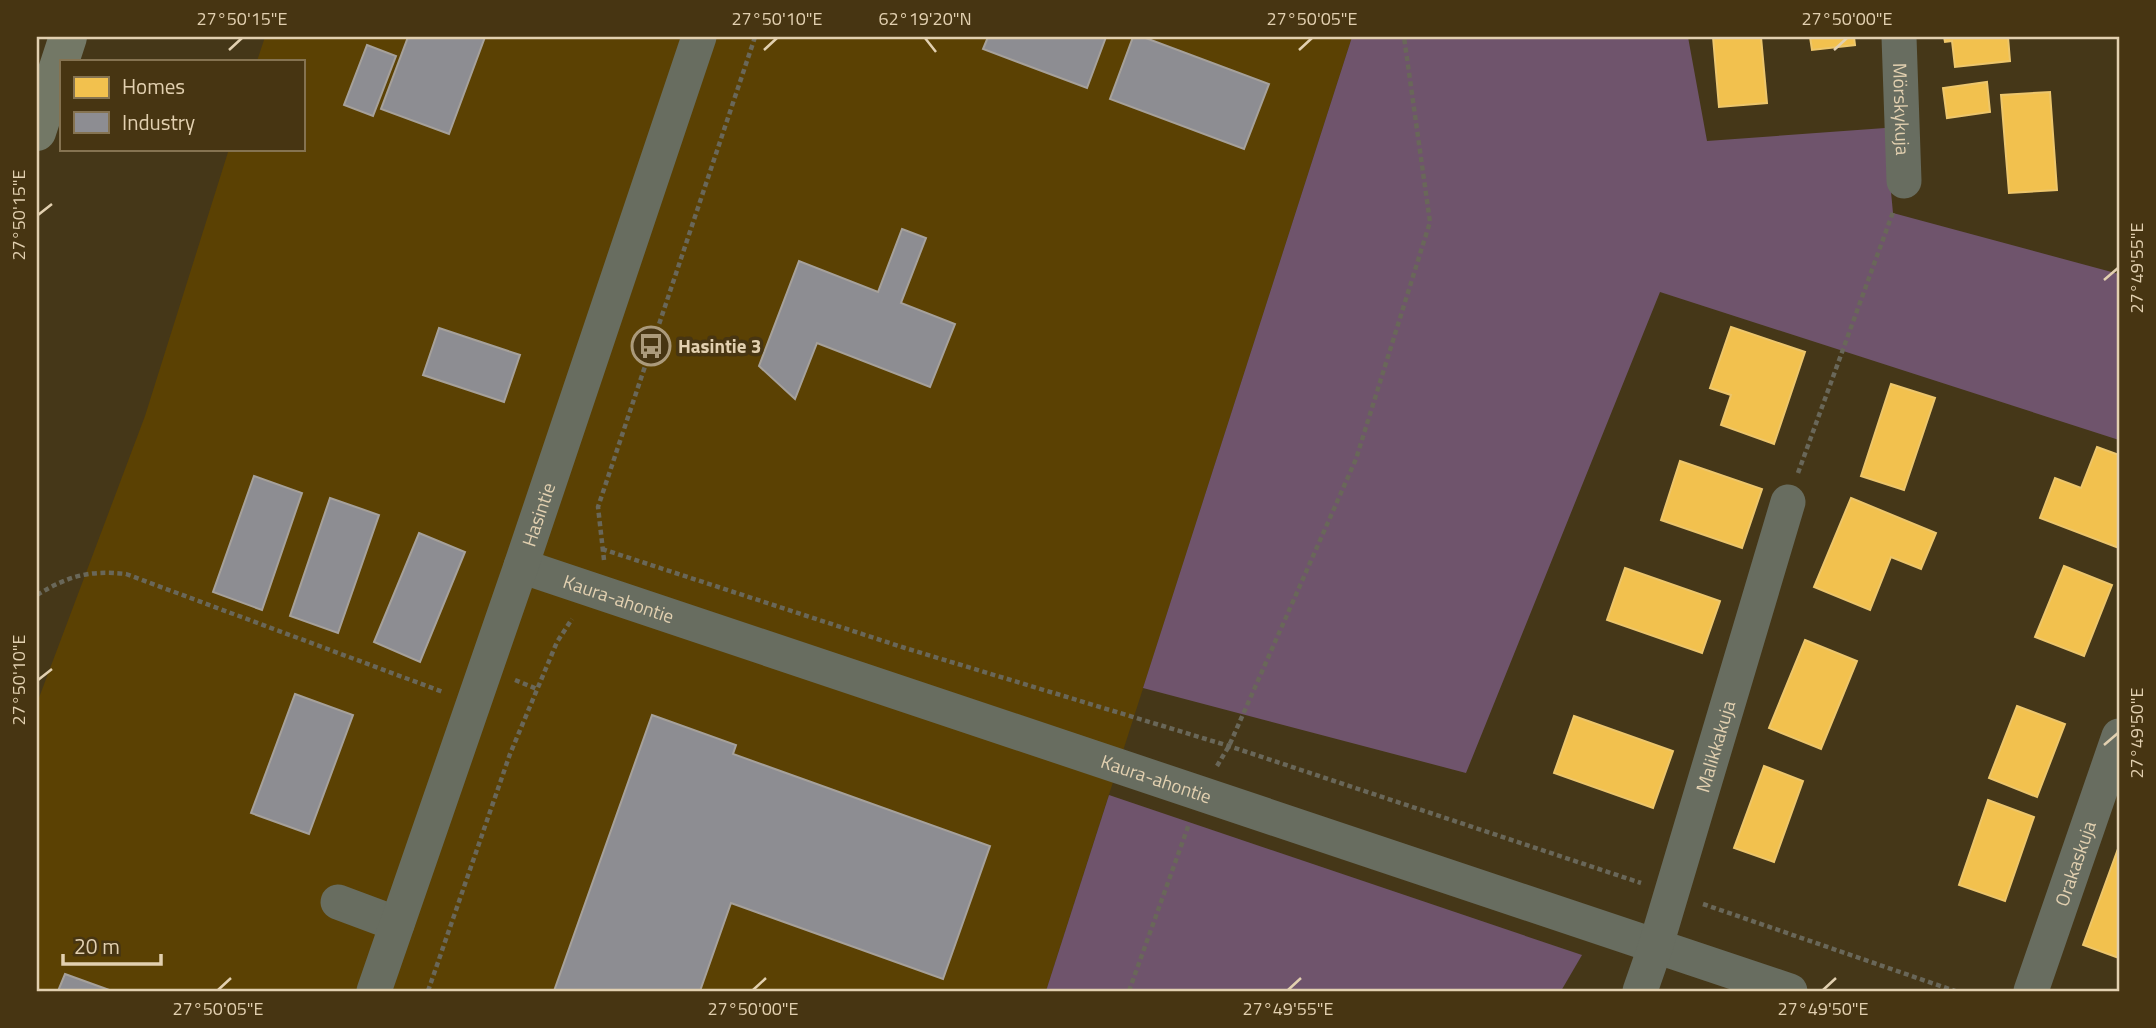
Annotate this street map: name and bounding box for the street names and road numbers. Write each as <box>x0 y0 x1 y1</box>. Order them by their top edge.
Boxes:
street label: Mörskykuja <box>1886 62 1918 156</box>
street label: Hasintie <box>514 478 562 550</box>
street label: Kaura-ahontie <box>560 566 678 630</box>
street label: Malikkakuja <box>1687 696 1742 796</box>
street label: Kaura-ahontie <box>1097 746 1216 810</box>
street label: Orakaskuja <box>2046 816 2103 910</box>

